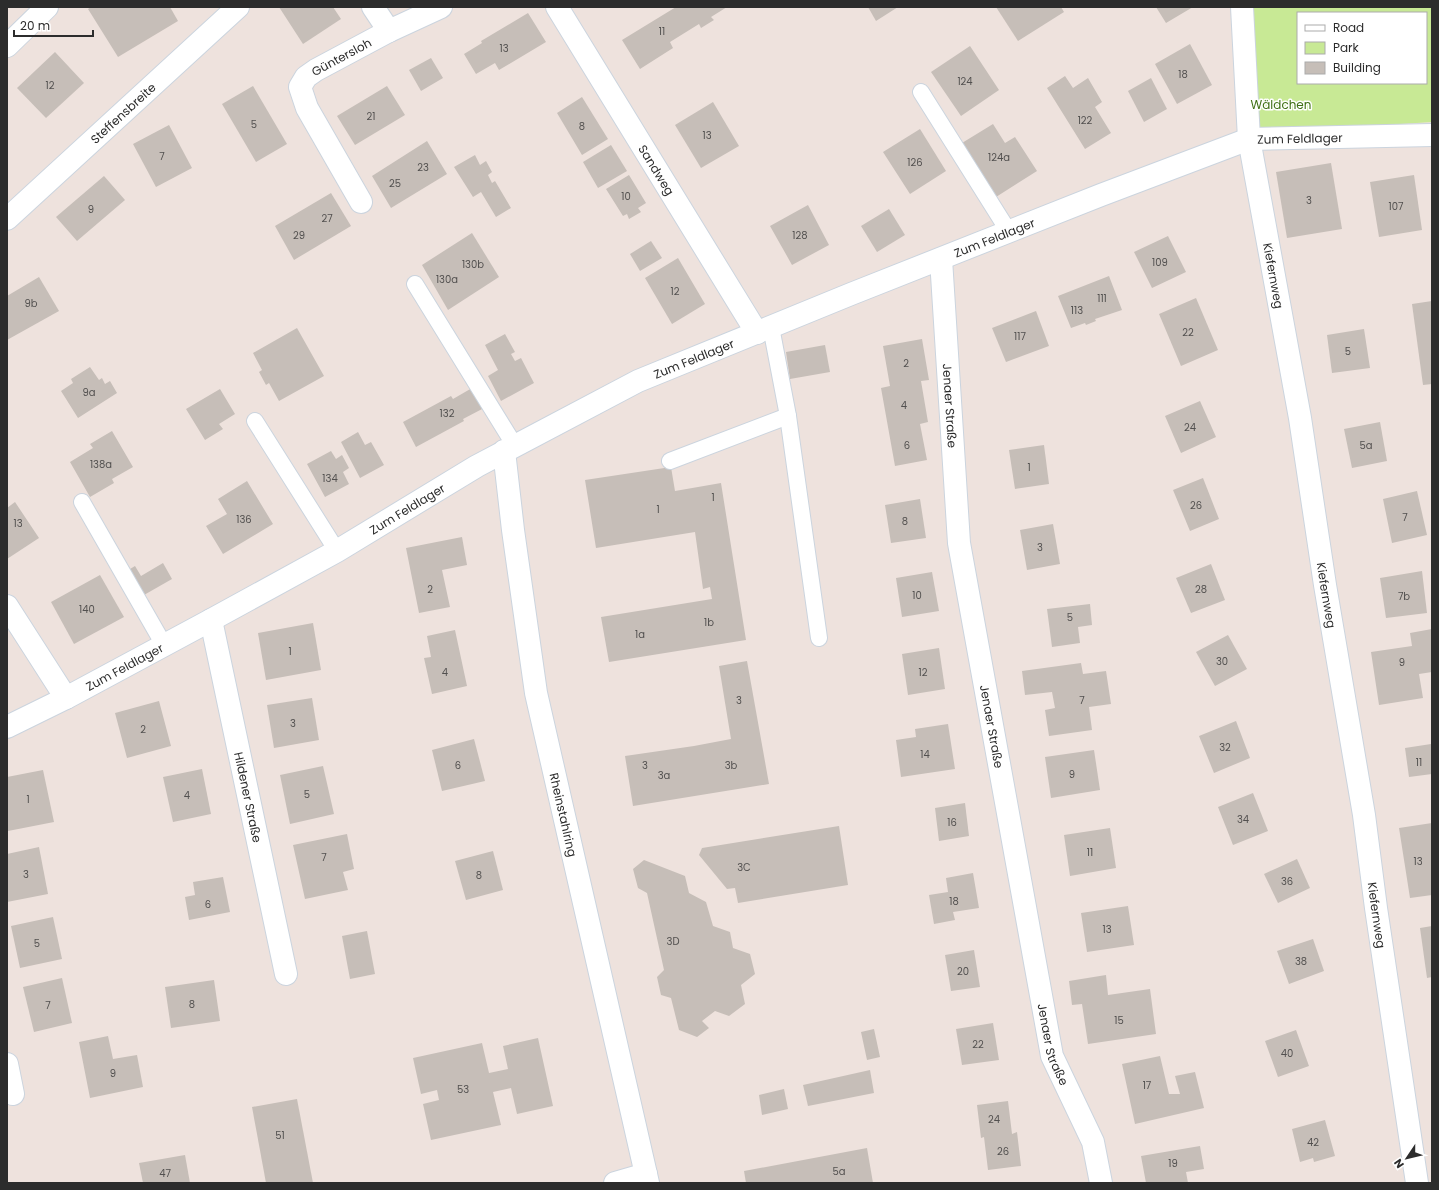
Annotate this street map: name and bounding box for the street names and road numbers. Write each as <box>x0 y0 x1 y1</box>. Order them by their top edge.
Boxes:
street label: Güntersloh <box>308 34 374 79</box>
street label: Steffensbreite <box>86 79 159 147</box>
street label: Zum Feldlager <box>1257 128 1343 147</box>
street label: Sandweg <box>635 141 679 198</box>
street label: Zum Feldlager <box>951 213 1038 261</box>
street label: Kiefernweg <box>1260 241 1288 310</box>
street label: Zum Feldlager <box>651 334 737 382</box>
street label: Jenaer Straße <box>939 363 961 448</box>
street label: Zum Feldlager <box>366 479 448 538</box>
street label: Kiefernweg <box>1313 561 1341 629</box>
street label: Zum Feldlager <box>83 639 166 694</box>
street label: Jenaer Straße <box>976 683 1008 770</box>
street label: Hildener Straße <box>231 750 266 844</box>
street label: Rheinstahlring <box>546 771 582 858</box>
street label: Kiefernweg <box>1364 881 1390 949</box>
street label: Jenaer Straße <box>1034 1002 1073 1088</box>

